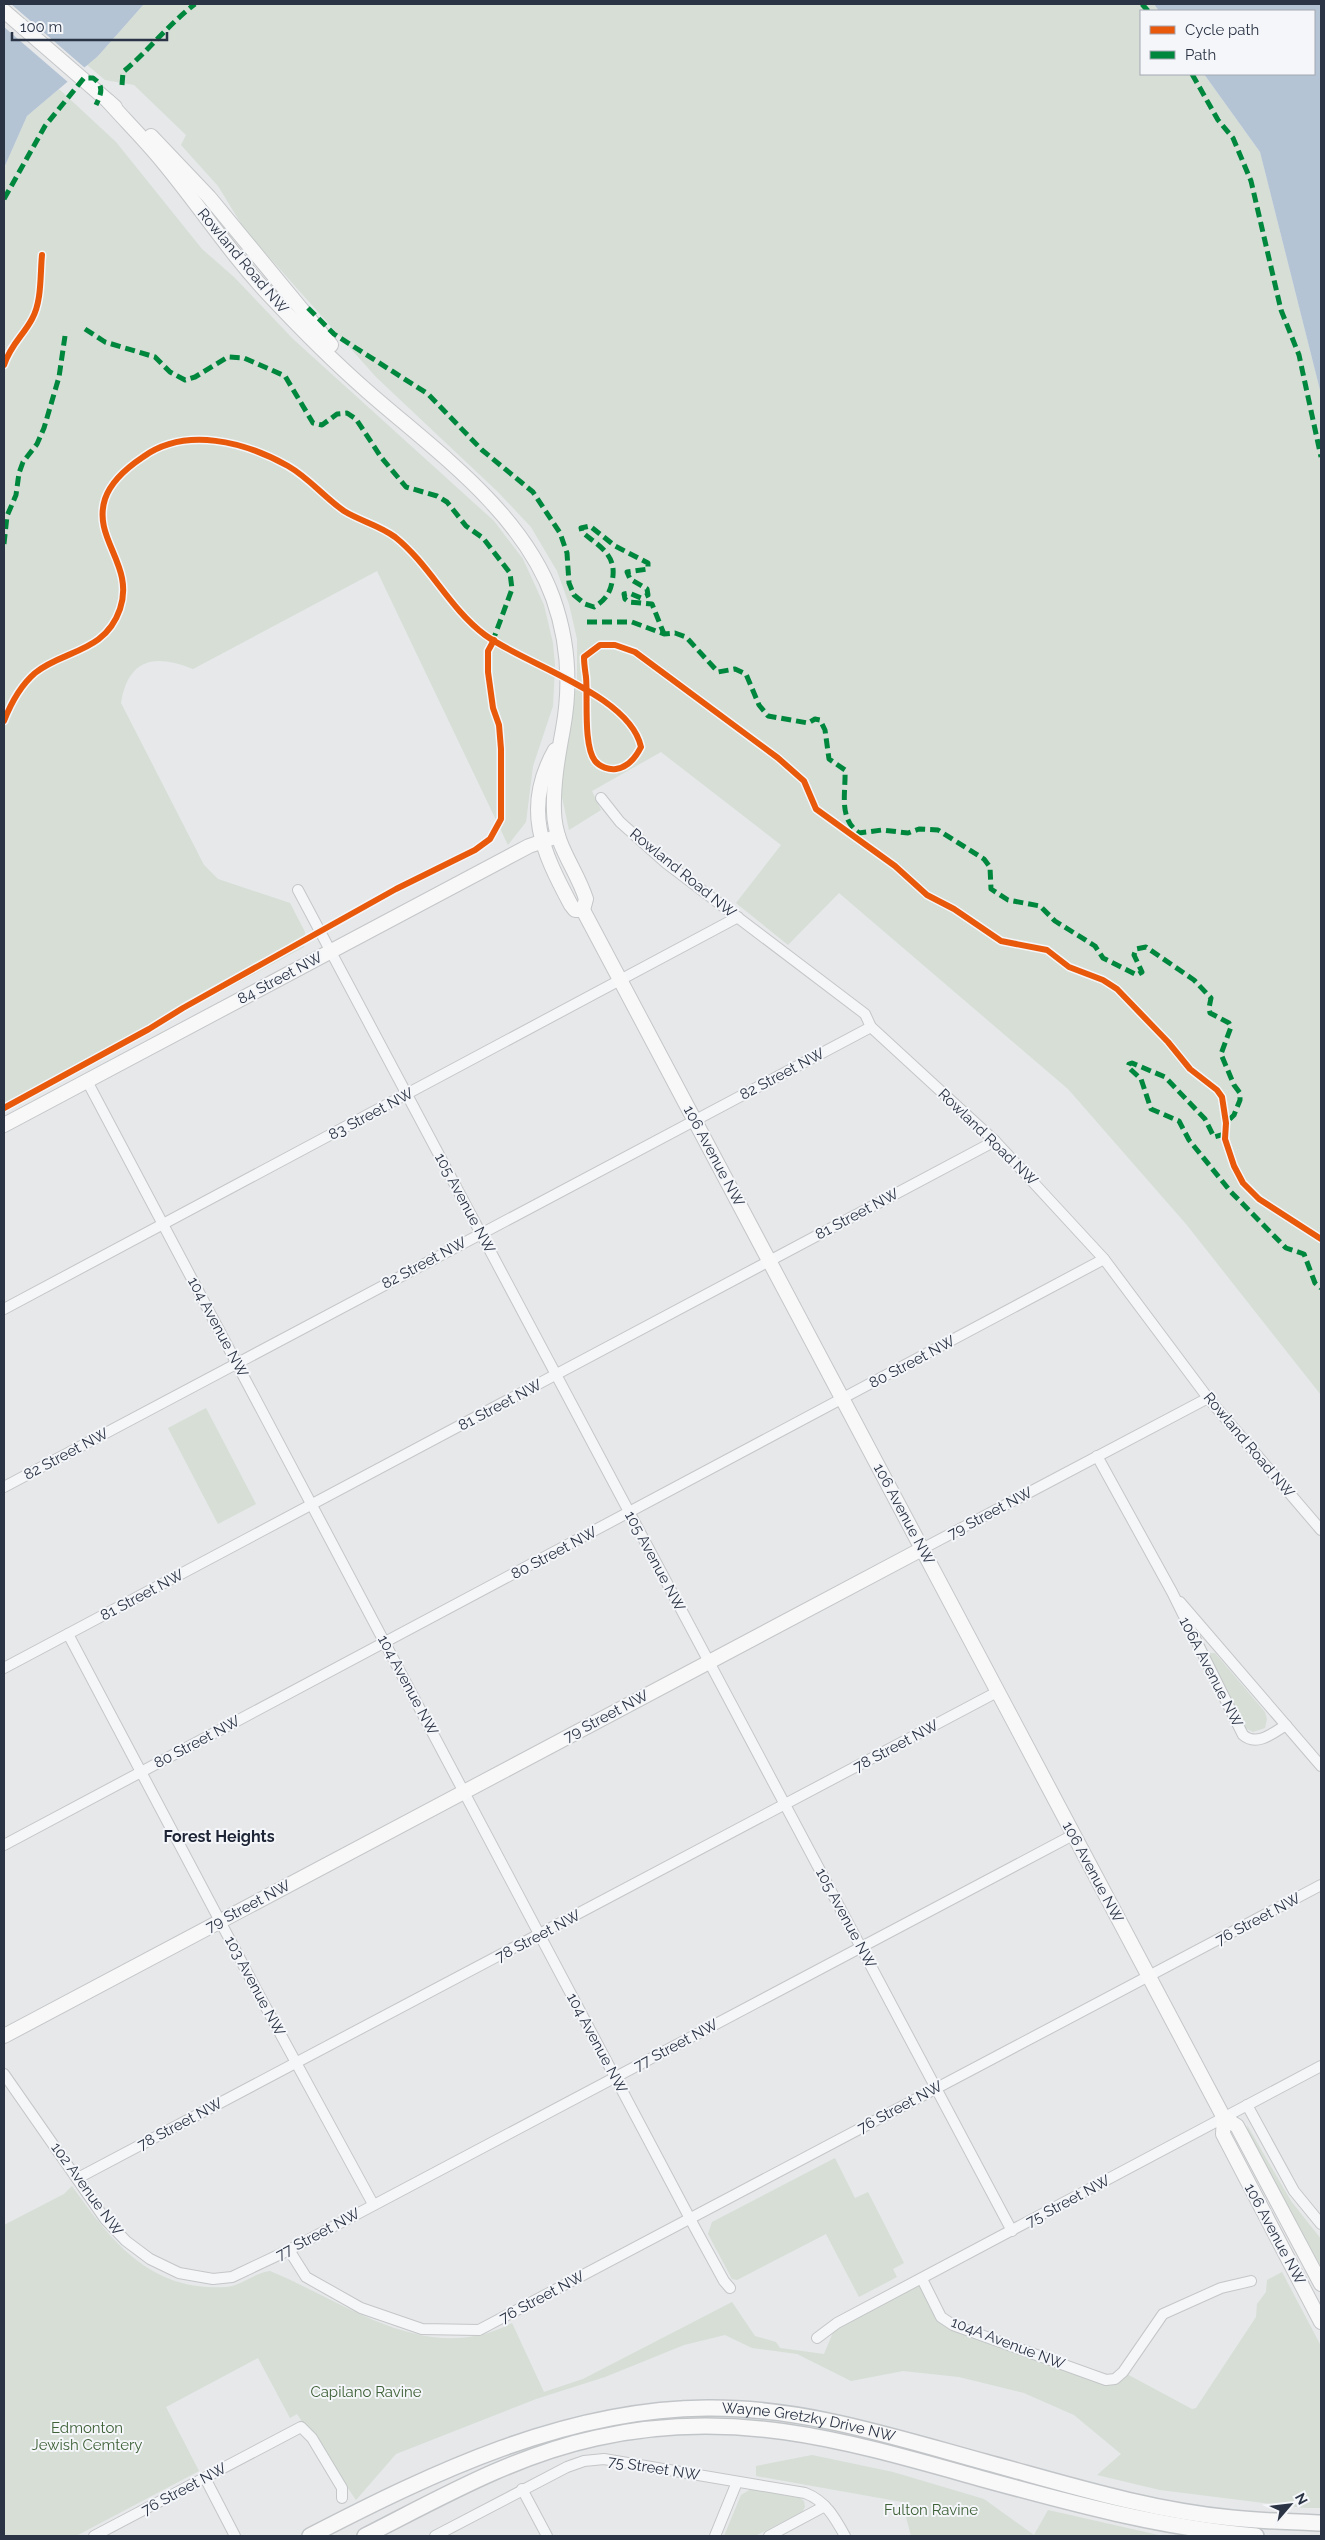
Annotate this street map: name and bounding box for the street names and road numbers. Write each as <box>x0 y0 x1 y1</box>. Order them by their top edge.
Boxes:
street label: Rowland Road NW <box>194 205 292 317</box>
street label: Rowland Road NW <box>626 825 740 922</box>
street label: 84 Street NW <box>234 948 326 1008</box>
street label: 82 Street NW <box>737 1044 828 1104</box>
street label: 83 Street NW <box>326 1084 417 1144</box>
street label: Rowland Road NW <box>934 1085 1042 1189</box>
street label: 106 Avenue NW <box>680 1102 748 1210</box>
street label: 105 Avenue NW <box>431 1150 499 1256</box>
street label: 81 Street NW <box>812 1184 902 1244</box>
street label: 82 Street NW <box>379 1233 470 1293</box>
street label: 104 Avenue NW <box>184 1274 252 1380</box>
street label: 80 Street NW <box>866 1332 958 1392</box>
street label: 81 Street NW <box>455 1375 545 1435</box>
street label: Rowland Road NW <box>1200 1389 1298 1501</box>
street label: 82 Street NW <box>21 1424 112 1484</box>
street label: 106 Avenue NW <box>870 1460 938 1568</box>
street label: 79 Street NW <box>945 1483 1036 1543</box>
street label: 105 Avenue NW <box>621 1508 689 1614</box>
street label: 80 Street NW <box>508 1523 600 1583</box>
street label: 81 Street NW <box>97 1565 187 1625</box>
street label: 106A Avenue NW <box>1175 1614 1247 1730</box>
street label: 104 Avenue NW <box>374 1632 442 1738</box>
street label: 79 Street NW <box>561 1686 652 1746</box>
street label: 80 Street NW <box>151 1712 243 1772</box>
street label: 78 Street NW <box>851 1716 942 1776</box>
street label: 106 Avenue NW <box>1059 1818 1127 1926</box>
street label: 105 Avenue NW <box>812 1865 880 1971</box>
street label: 79 Street NW <box>203 1876 294 1936</box>
street label: 76 Street NW <box>1212 1889 1304 1949</box>
street label: 78 Street NW <box>493 1906 584 1966</box>
street label: 103 Avenue NW <box>221 1933 289 2039</box>
street label: 104 Avenue NW <box>563 1990 631 2096</box>
street label: 77 Street NW <box>631 2015 721 2075</box>
street label: 76 Street NW <box>854 2077 946 2137</box>
street label: 78 Street NW <box>135 2094 226 2154</box>
street label: 102 Avenue NW <box>47 2139 127 2239</box>
street label: 75 Street NW <box>1023 2171 1113 2231</box>
street label: 106 Avenue NW <box>1241 2180 1309 2288</box>
street label: 77 Street NW <box>273 2204 363 2264</box>
street label: 76 Street NW <box>496 2267 588 2327</box>
street label: 104A Avenue NW <box>948 2313 1068 2373</box>
street label: Wayne Gretzky Drive NW <box>722 2399 898 2446</box>
street label: 75 Street NW <box>607 2452 701 2484</box>
street label: 76 Street NW <box>138 2459 230 2519</box>

